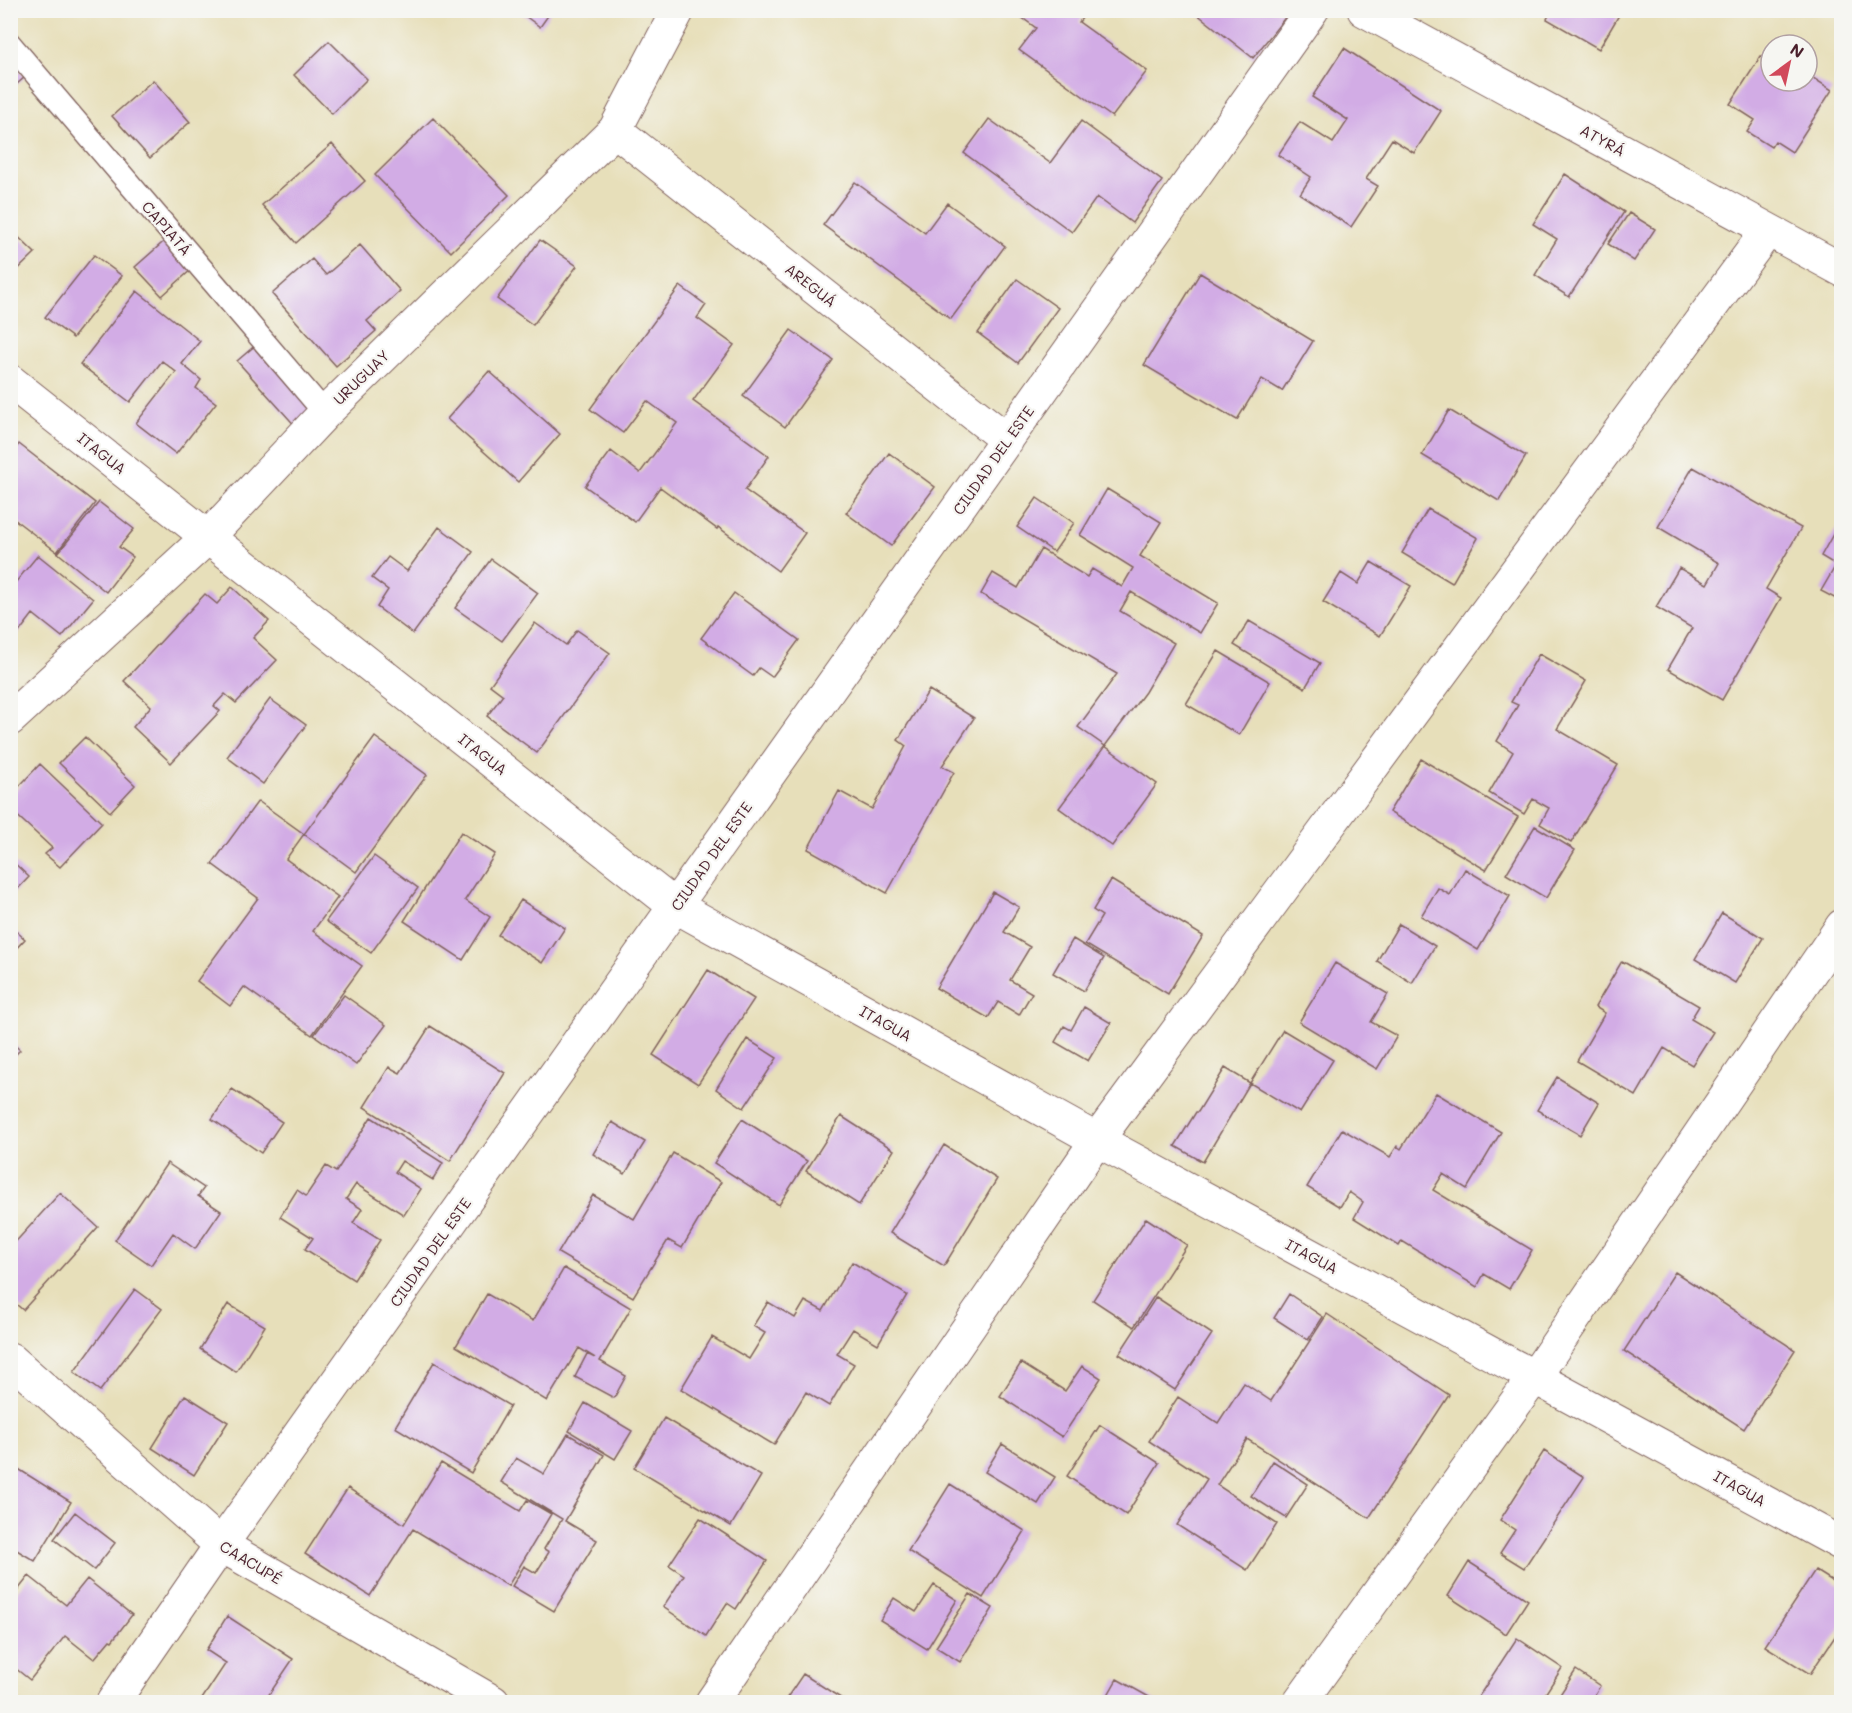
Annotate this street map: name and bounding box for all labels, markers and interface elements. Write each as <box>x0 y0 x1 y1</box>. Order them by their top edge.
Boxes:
north arrow <box>1759 33 1819 93</box>
text: N <box>1787 38 1808 62</box>
street label: ATYRÁ <box>1577 119 1629 161</box>
street label: CAPIATÁ <box>138 197 196 259</box>
street label: AREGUÁ <box>781 259 841 311</box>
street label: URUGUAY <box>329 345 393 409</box>
street label: CIUDAD DEL ESTE <box>948 401 1038 518</box>
street label: ITAGUA <box>73 428 131 478</box>
street label: ITAGUA <box>454 729 512 779</box>
street label: CIUDAD DEL ESTE <box>666 797 756 914</box>
street label: ITAGUA <box>856 1000 916 1046</box>
street label: CIUDAD DEL ESTE <box>385 1193 475 1310</box>
street label: ITAGUA <box>1282 1234 1342 1278</box>
street label: ITAGUA <box>1710 1465 1770 1511</box>
street label: CAACUPÉ <box>216 1536 286 1589</box>

